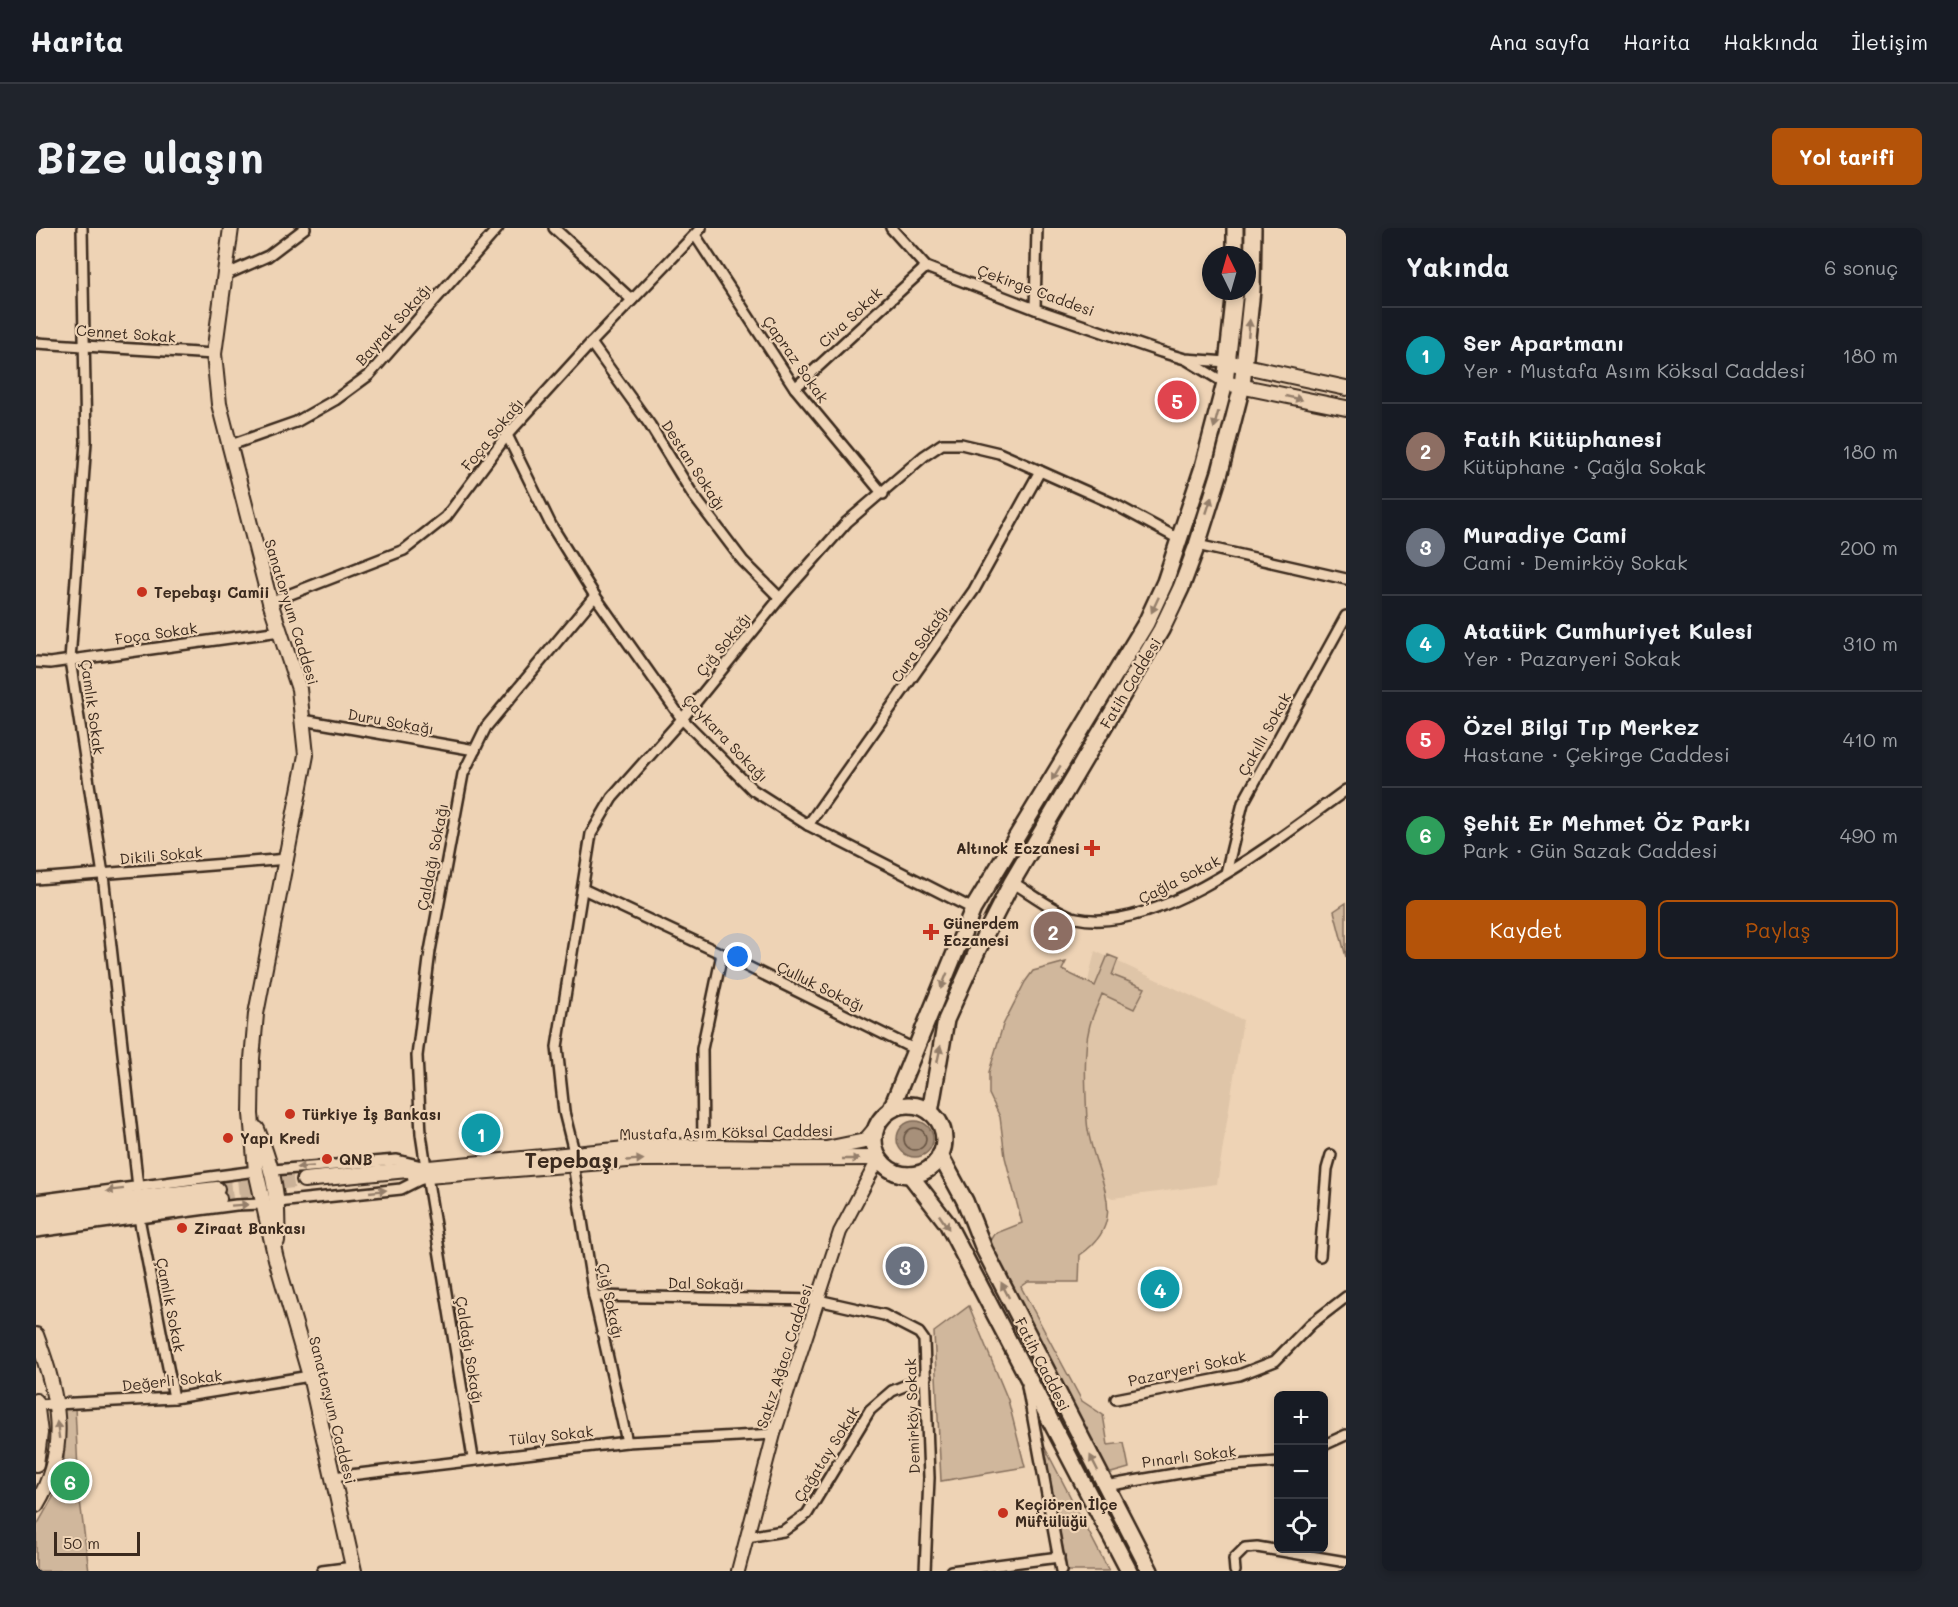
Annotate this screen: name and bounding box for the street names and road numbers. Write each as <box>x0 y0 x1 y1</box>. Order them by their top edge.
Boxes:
street label: Çekirge Caddesi <box>975 260 1097 320</box>
street label: Bayrak Sokağı <box>351 279 435 369</box>
street label: Civa Sokak <box>814 282 886 352</box>
street label: Çapraz Sokak <box>759 312 833 407</box>
street label: Cennet Sokak <box>75 320 177 346</box>
street label: Foça Sokağı <box>456 393 528 475</box>
street label: Destan Sokağı <box>657 416 731 514</box>
street label: Sanatoryum Caddesi <box>260 537 324 687</box>
street label: Cura Sokağı <box>886 602 952 686</box>
street label: Çığ Sokağı <box>691 608 755 680</box>
street label: Foça Sokak <box>114 617 198 649</box>
street label: Fatih Caddesi <box>1095 634 1165 732</box>
street label: Çamlık Sokak <box>76 658 110 756</box>
street label: Çakıllı Sokak <box>1233 689 1295 779</box>
street label: Çaykara Sokağı <box>679 690 773 786</box>
street label: Duru Sokağı <box>346 704 436 738</box>
street label: Çaldağı Sokağı <box>412 802 452 912</box>
street label: Dikili Sokak <box>119 841 203 869</box>
street label: Çağla Sokak <box>1135 850 1223 908</box>
street label: Çulluk Sokağı <box>774 956 868 1016</box>
street label: Mustafa Asım Köksal Caddesi <box>619 1120 833 1144</box>
street label: Çamlık Sokak <box>152 1256 190 1354</box>
street label: Çığ Sokağı <box>593 1261 629 1341</box>
street label: Dal Sokağı <box>668 1272 744 1294</box>
street label: Sakız Ağacı Caddesi <box>751 1281 817 1431</box>
street label: Çaldağı Sokağı <box>452 1295 488 1405</box>
street label: Fatih Caddesi <box>1011 1314 1075 1414</box>
street label: Sanatoryum Caddesi <box>305 1334 361 1486</box>
street label: Pazaryeri Sokak <box>1126 1346 1248 1390</box>
street label: Demirköy Sokak <box>900 1358 924 1474</box>
street label: Değerli Sokak <box>121 1365 223 1395</box>
street label: Çağatay Sokak <box>789 1402 863 1506</box>
street label: Tülay Sokak <box>508 1421 594 1449</box>
street label: Pınarlı Sokak <box>1141 1440 1237 1472</box>

